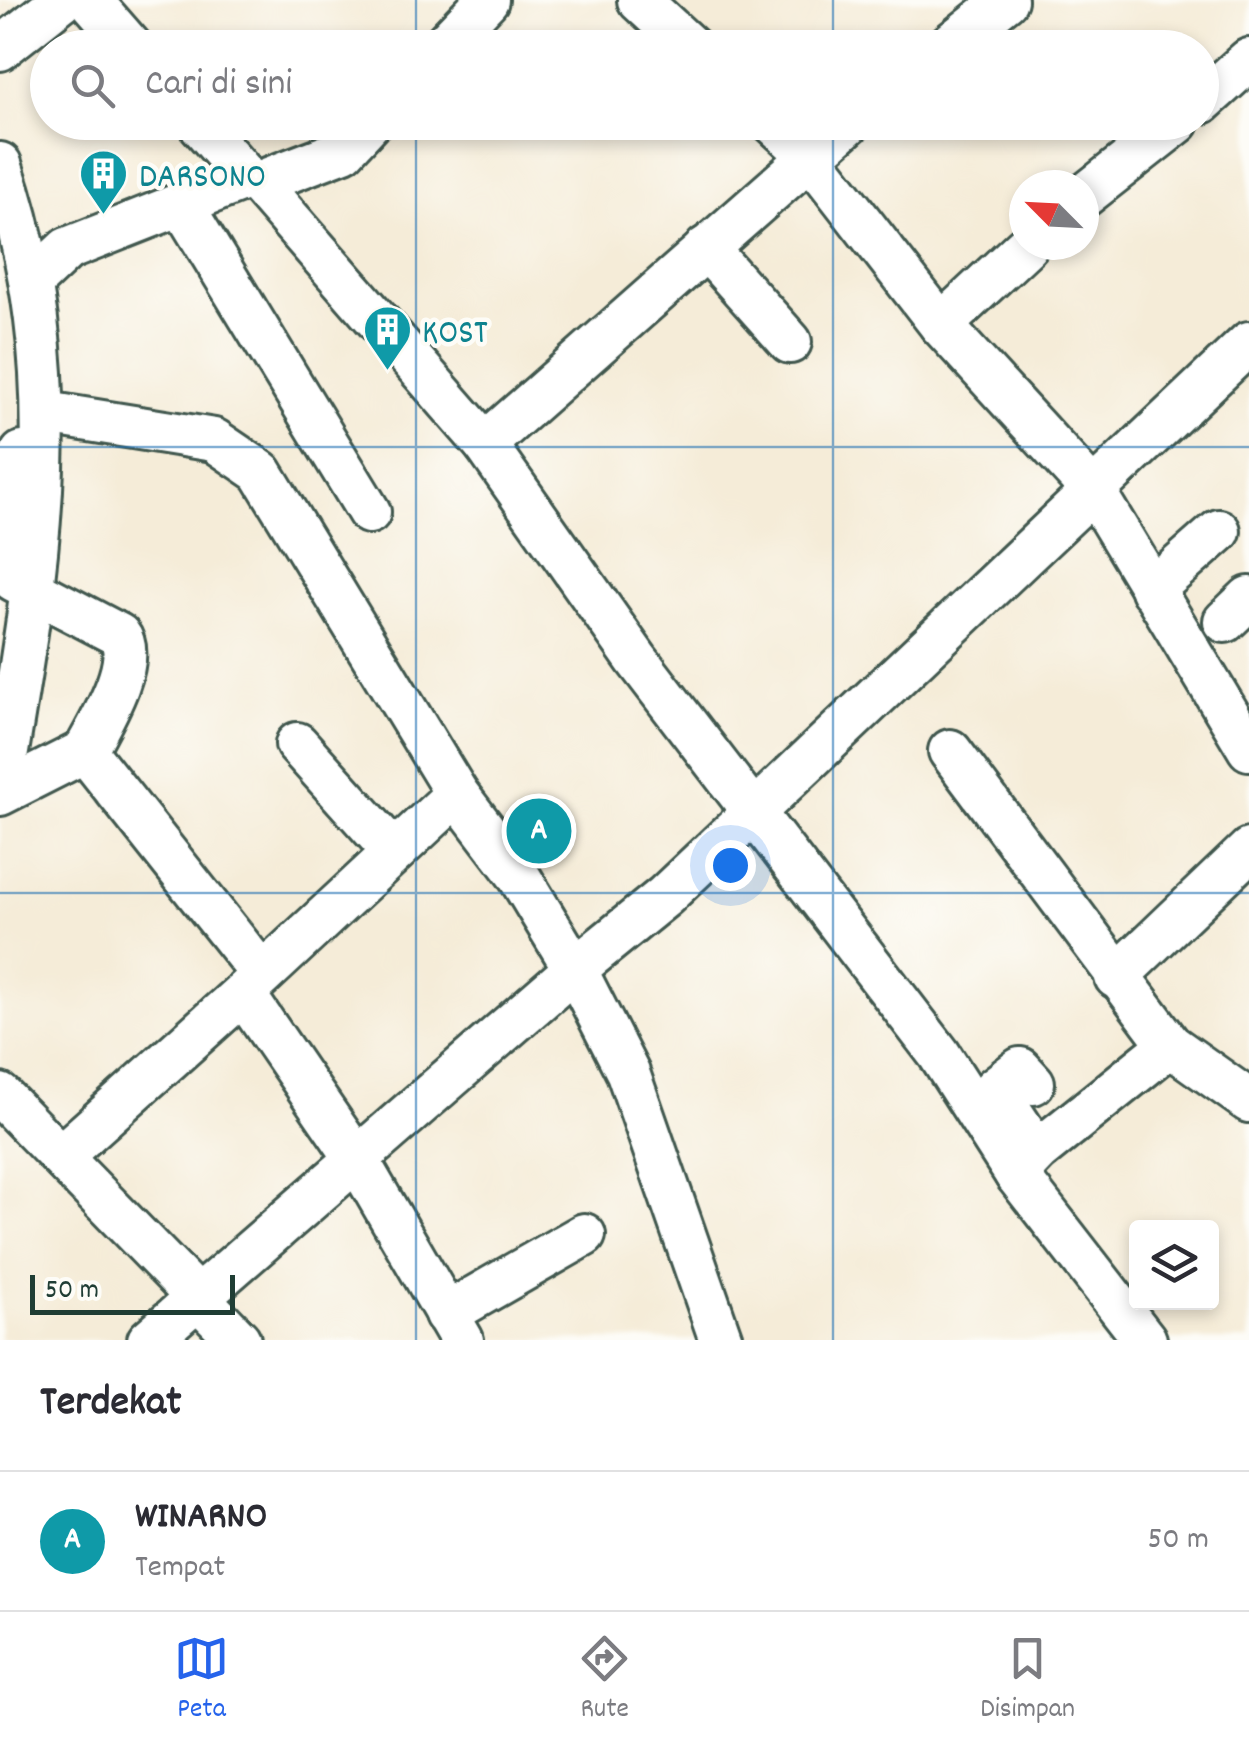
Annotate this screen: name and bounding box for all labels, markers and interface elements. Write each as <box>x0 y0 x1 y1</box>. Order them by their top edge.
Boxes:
search box <box>30 30 1219 140</box>
icon: search <box>65 58 120 113</box>
text: Cari di sini <box>145 58 292 113</box>
building icon: DARSONO <box>78 148 130 216</box>
place label: DARSONO <box>139 154 266 204</box>
north arrow <box>1009 170 1099 260</box>
building icon: KOST <box>361 304 413 372</box>
place label: KOST <box>422 310 488 360</box>
pin: A <box>506 794 572 868</box>
your location <box>705 840 756 891</box>
map controls <box>1129 1220 1219 1310</box>
button: layers <box>1129 1220 1219 1310</box>
scale bar <box>30 1270 235 1314</box>
text: 50 m <box>45 1272 99 1312</box>
text: Terdekat <box>40 1375 181 1435</box>
text: WINARNO <box>135 1491 267 1546</box>
text: A <box>64 1518 81 1564</box>
text: 50 m <box>1147 1518 1209 1564</box>
text: Tempat <box>135 1546 225 1592</box>
tab: Peta <box>174 1631 229 1731</box>
tab: Rute <box>577 1631 632 1731</box>
tab: Disimpan <box>980 1631 1075 1731</box>

